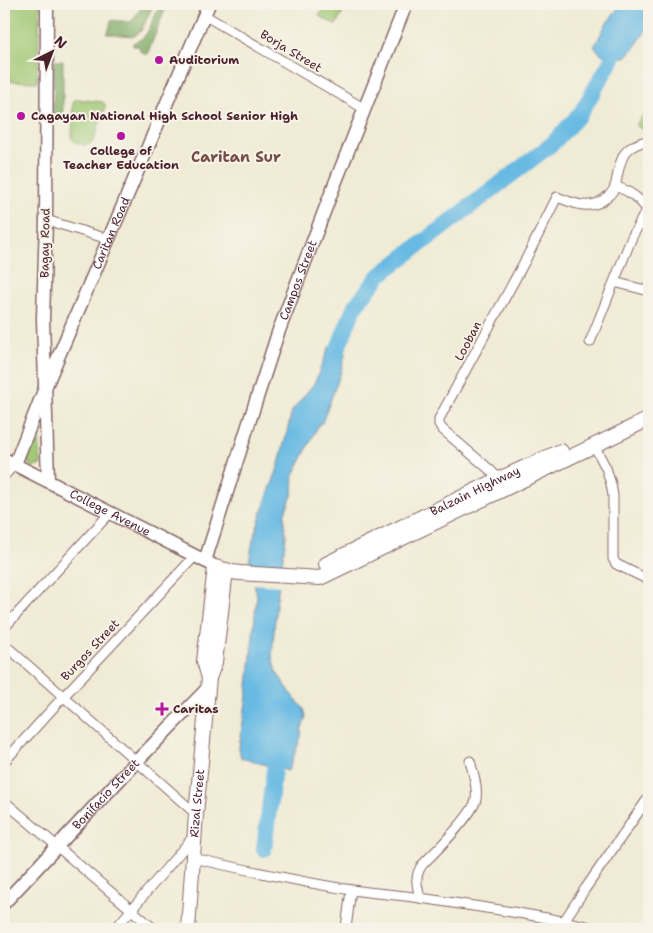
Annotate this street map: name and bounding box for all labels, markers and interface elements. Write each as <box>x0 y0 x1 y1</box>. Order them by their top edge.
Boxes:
street label: Borja Street <box>257 26 325 76</box>
north arrow <box>28 28 78 78</box>
text: N <box>51 32 71 53</box>
place label: Auditorium <box>169 52 239 68</box>
marker: Auditorium <box>153 54 165 66</box>
place label: Cagayan National High School Senior High <box>31 108 298 124</box>
marker: Cagayan National High School Senior High <box>15 110 27 122</box>
marker: College of Teacher Education <box>115 130 127 142</box>
place label: College of Teacher Education <box>63 143 179 173</box>
district label: Caritan Sur <box>191 147 281 167</box>
street label: Caritan Road <box>89 194 134 272</box>
street label: Bagay Road <box>36 207 54 278</box>
street label: Campos Street <box>276 238 321 322</box>
street label: Looban <box>451 318 485 364</box>
street label: Balzain Highway <box>428 463 523 520</box>
street label: College Avenue <box>67 486 153 540</box>
street label: Burgos Street <box>57 616 123 684</box>
place label: Caritas <box>173 701 219 717</box>
marker: Caritas <box>155 702 169 716</box>
street label: Bonifacio Street <box>69 755 143 833</box>
street label: Rizal Street <box>186 768 208 838</box>

